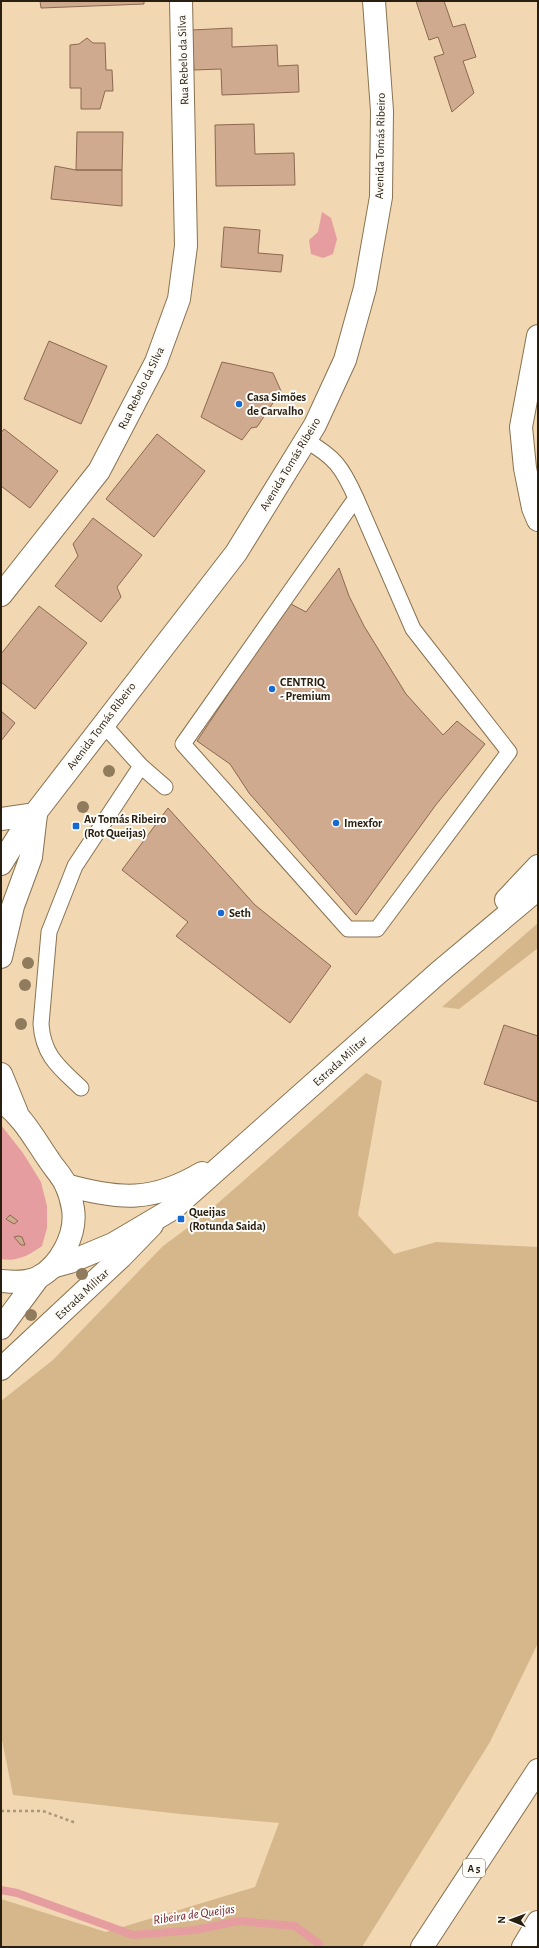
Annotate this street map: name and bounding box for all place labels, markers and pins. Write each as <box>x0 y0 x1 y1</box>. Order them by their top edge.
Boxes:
place label: Casa Simões de Carvalho <box>247 391 307 417</box>
marker: Casa Simões de Carvalho <box>234 399 244 409</box>
place label: CENTRIQ - Premium <box>280 676 331 702</box>
marker: CENTRIQ - Premium <box>267 684 277 694</box>
place label: Av Tomás Ribeiro (Rot Queijas) <box>84 813 167 840</box>
place label: Imexfor <box>344 817 383 829</box>
marker: Imexfor <box>331 818 341 828</box>
marker: Av Tomás Ribeiro (Rot Queijas) <box>71 821 81 831</box>
place label: Seth <box>229 907 251 919</box>
marker: Seth <box>216 908 226 918</box>
place label: Queijas (Rotunda Saida) <box>189 1206 266 1233</box>
marker: Queijas (Rotunda Saida) <box>176 1214 186 1224</box>

